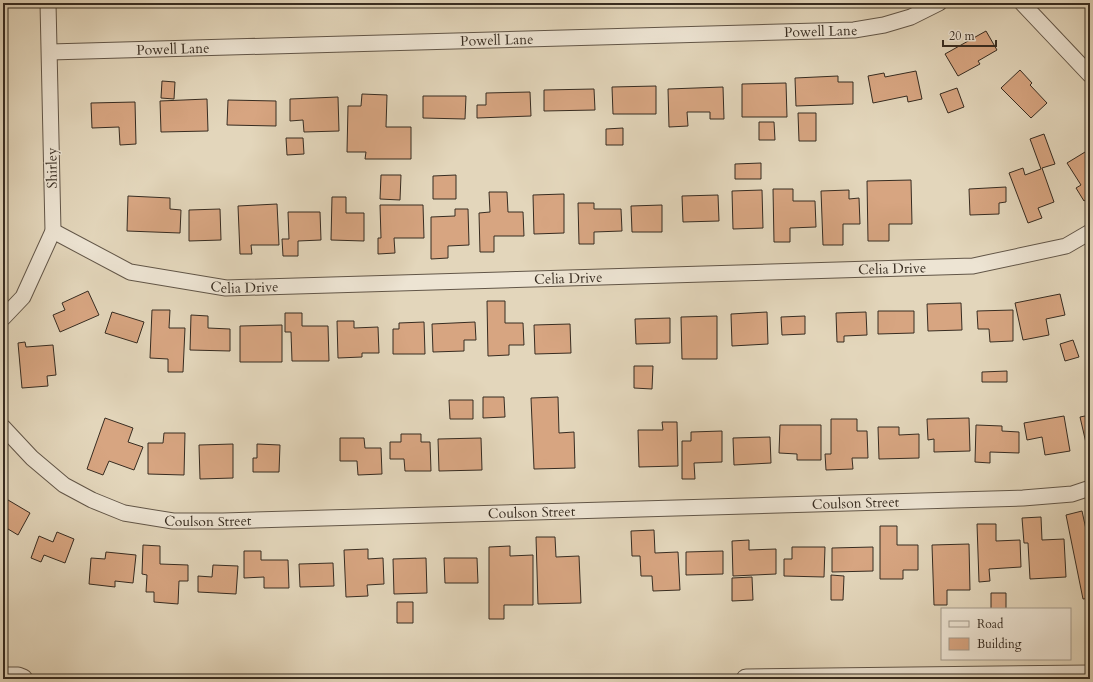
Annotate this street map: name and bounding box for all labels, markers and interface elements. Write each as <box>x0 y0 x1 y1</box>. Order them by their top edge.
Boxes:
street label: Powell Lane <box>784 20 859 41</box>
scale bar <box>943 22 996 48</box>
text: 20 m <box>949 28 976 44</box>
street label: Powell Lane <box>460 29 534 50</box>
street label: Powell Lane <box>136 38 210 59</box>
street label: Shirley <box>42 147 62 189</box>
street label: Celia Drive <box>858 258 927 279</box>
street label: Celia Drive <box>534 267 603 288</box>
street label: Celia Drive <box>209 276 279 298</box>
street label: Coulson Street <box>812 492 900 514</box>
street label: Coulson Street <box>488 501 576 523</box>
street label: Coulson Street <box>163 510 252 531</box>
legend <box>941 608 1071 660</box>
text: Road <box>977 616 1004 632</box>
text: Building <box>977 636 1022 652</box>

